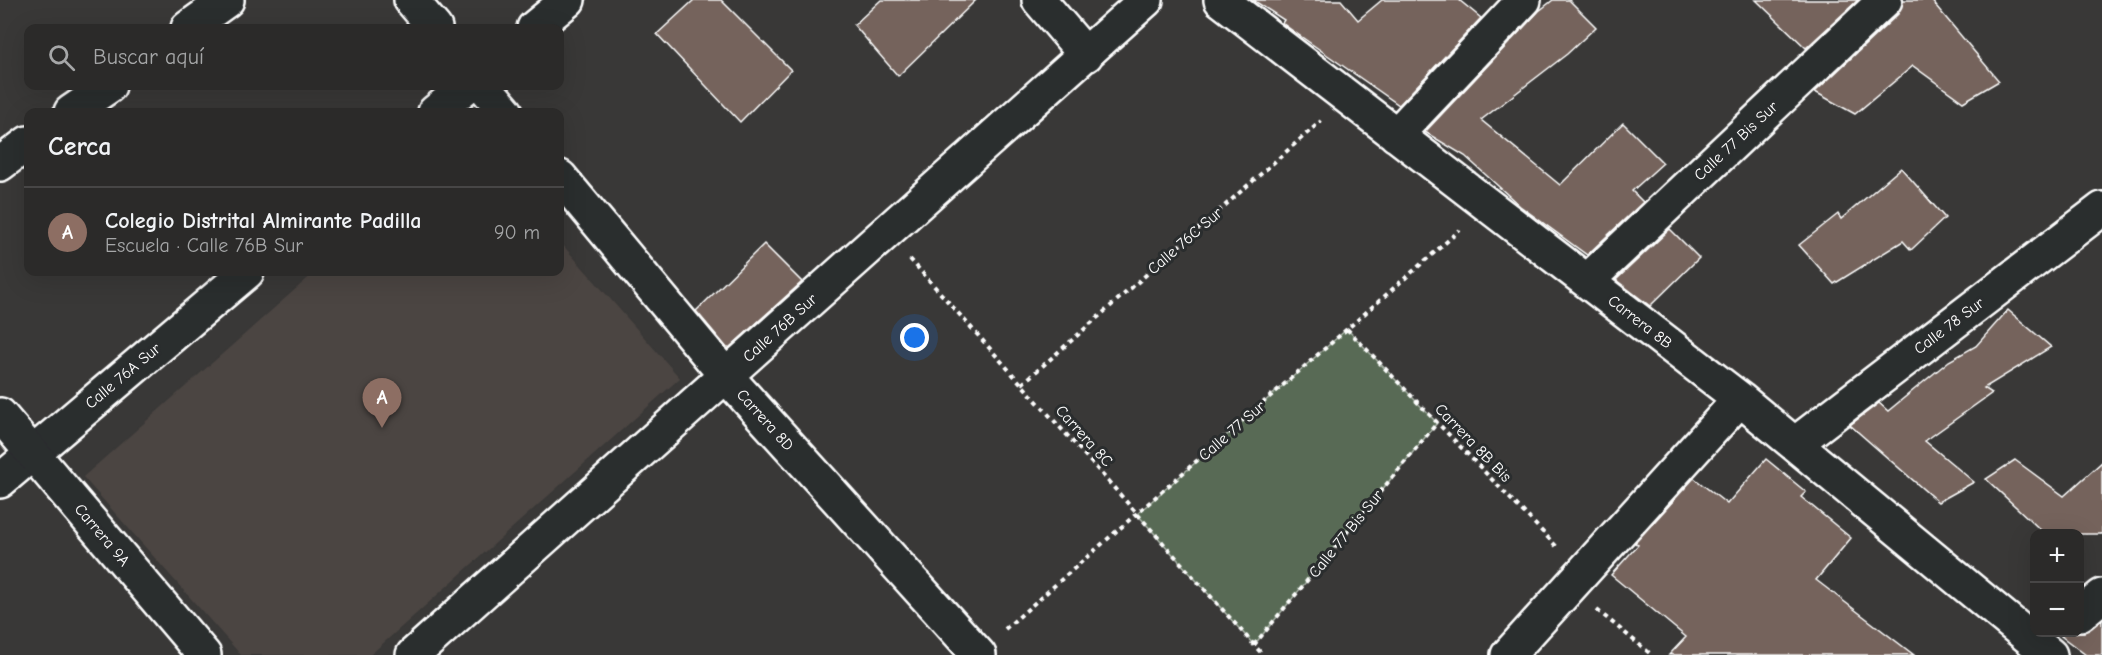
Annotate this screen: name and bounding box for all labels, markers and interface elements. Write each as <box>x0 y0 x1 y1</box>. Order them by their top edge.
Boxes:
search box <box>24 24 564 90</box>
icon: search <box>45 41 78 74</box>
text: Buscar aquí <box>93 44 204 70</box>
street label: Calle 77 Bis Sur <box>1690 97 1782 184</box>
text: Cerca <box>48 132 112 162</box>
street label: Calle 76C Sur <box>1144 203 1227 278</box>
text: Colegio Distrital Almirante Padilla <box>105 208 422 234</box>
text: A <box>62 221 73 244</box>
text: 90 m <box>494 221 540 244</box>
text: Escuela · Calle 76B Sur <box>105 234 303 257</box>
street label: Calle 76B Sur <box>739 290 821 366</box>
street label: Carrera 8B <box>1604 291 1676 353</box>
street label: Calle 78 Sur <box>1910 293 1988 358</box>
your location <box>900 323 929 352</box>
street label: Calle 76A Sur <box>82 339 165 413</box>
pin: A <box>362 378 401 428</box>
street label: Carrera 8D <box>733 386 797 454</box>
street label: Calle 77 Sur <box>1195 397 1269 465</box>
street label: Carrera 8B Bis <box>1431 400 1515 486</box>
street label: Carrera 8C <box>1052 402 1116 470</box>
street label: Calle 77 Bis Sur <box>1305 486 1387 582</box>
street label: Carrera 9A <box>71 500 133 570</box>
map controls <box>2030 529 2084 637</box>
button: + <box>2030 529 2084 583</box>
button: − <box>2030 583 2084 637</box>

